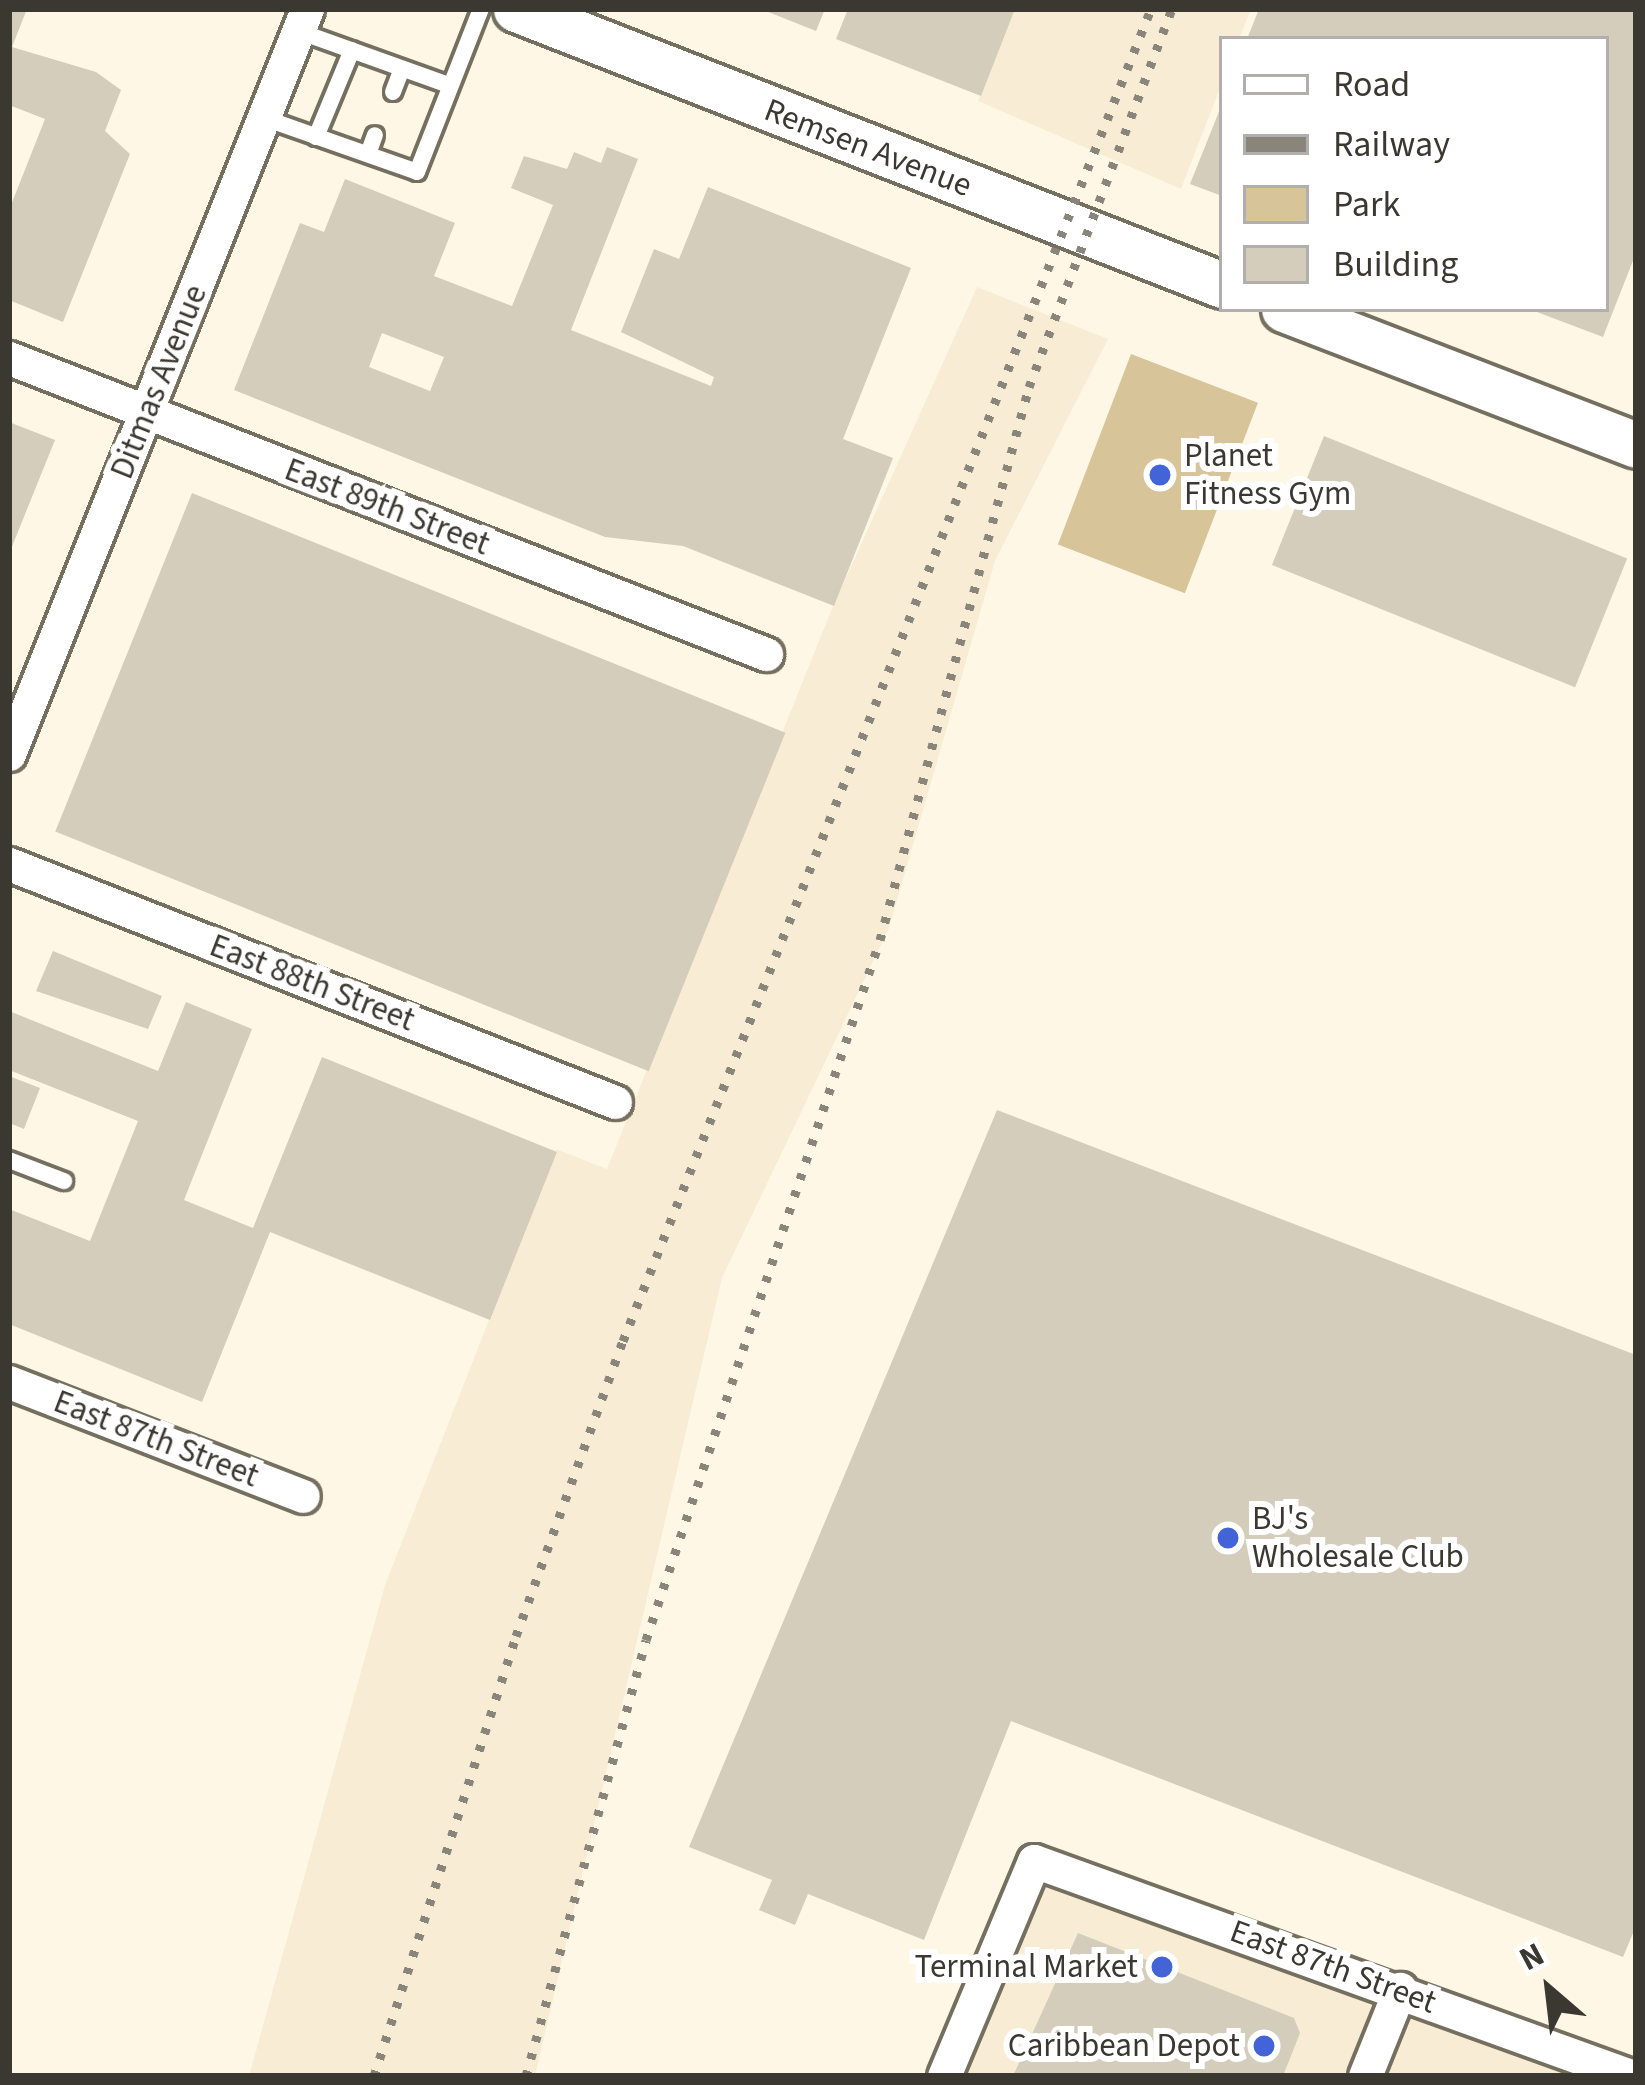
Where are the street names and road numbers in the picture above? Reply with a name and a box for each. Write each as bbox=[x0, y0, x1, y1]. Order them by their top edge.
street label: Remsen Avenue bbox=[759, 90, 977, 206]
street label: Ditmas Avenue bbox=[102, 279, 216, 485]
street label: East 89th Street bbox=[279, 450, 495, 564]
street label: East 88th Street bbox=[204, 926, 420, 1040]
street label: East 87th Street bbox=[48, 1382, 264, 1496]
street label: East 87th Street bbox=[1225, 1911, 1441, 2023]

